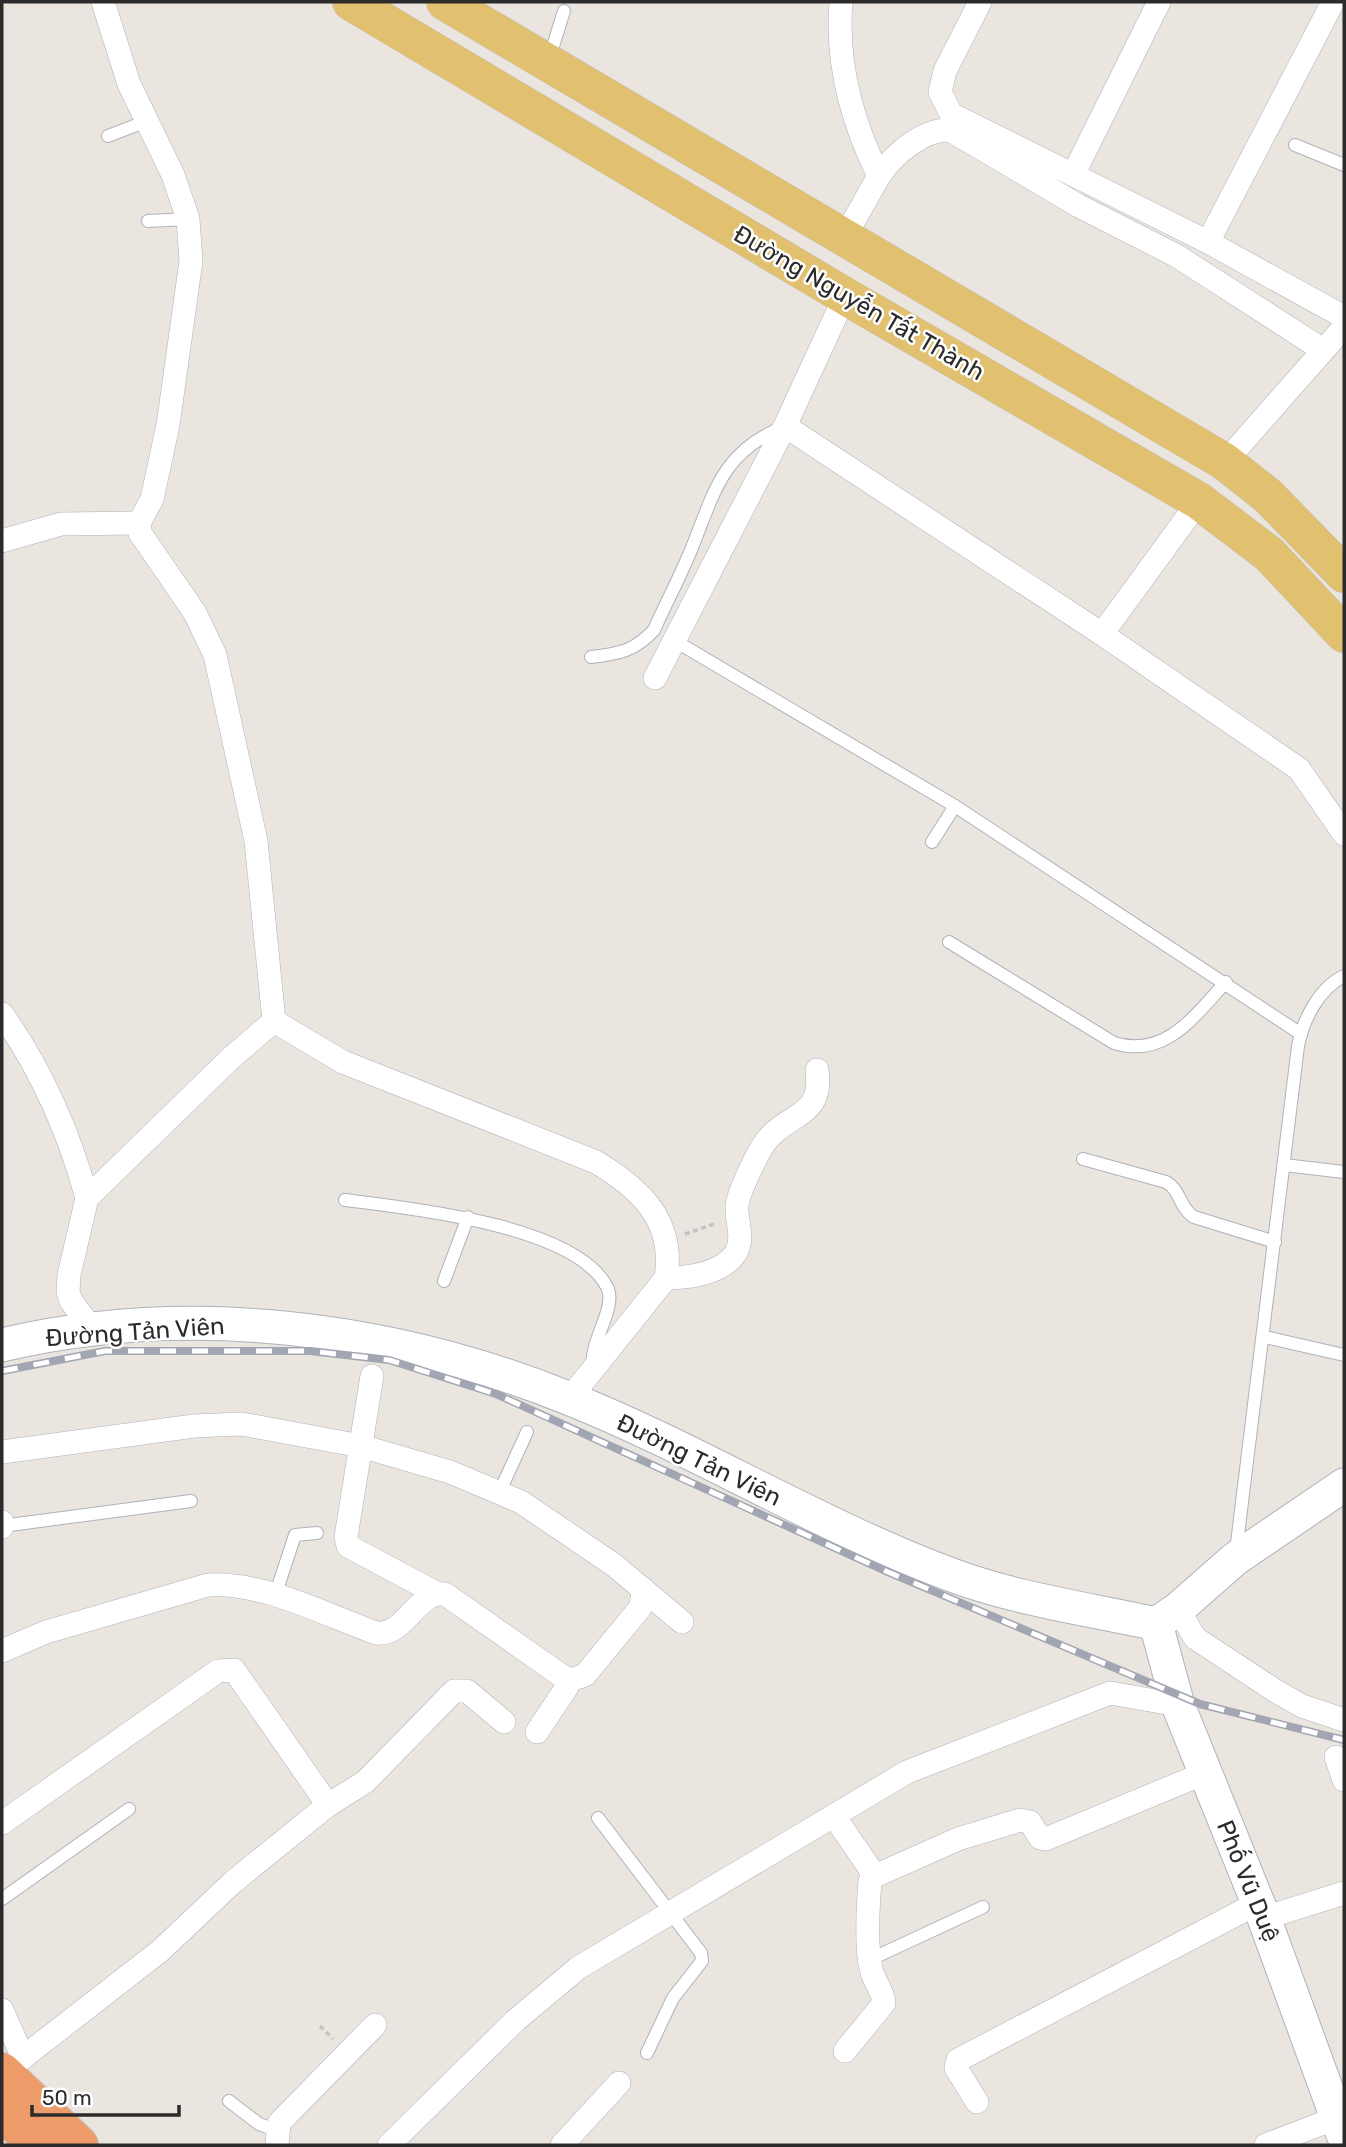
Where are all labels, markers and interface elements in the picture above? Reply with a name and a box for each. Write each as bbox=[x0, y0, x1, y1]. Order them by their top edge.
street label: Đường Nguyễn Tất Thành bbox=[729, 218, 990, 386]
street label: Đường Tản Viên bbox=[45, 1312, 225, 1352]
street label: Đường Tản Viên bbox=[612, 1408, 786, 1512]
street label: Phố Vũ Duệ bbox=[1211, 1815, 1287, 1946]
scale bar bbox=[32, 2074, 178, 2118]
text: 50 m bbox=[42, 2085, 92, 2110]

